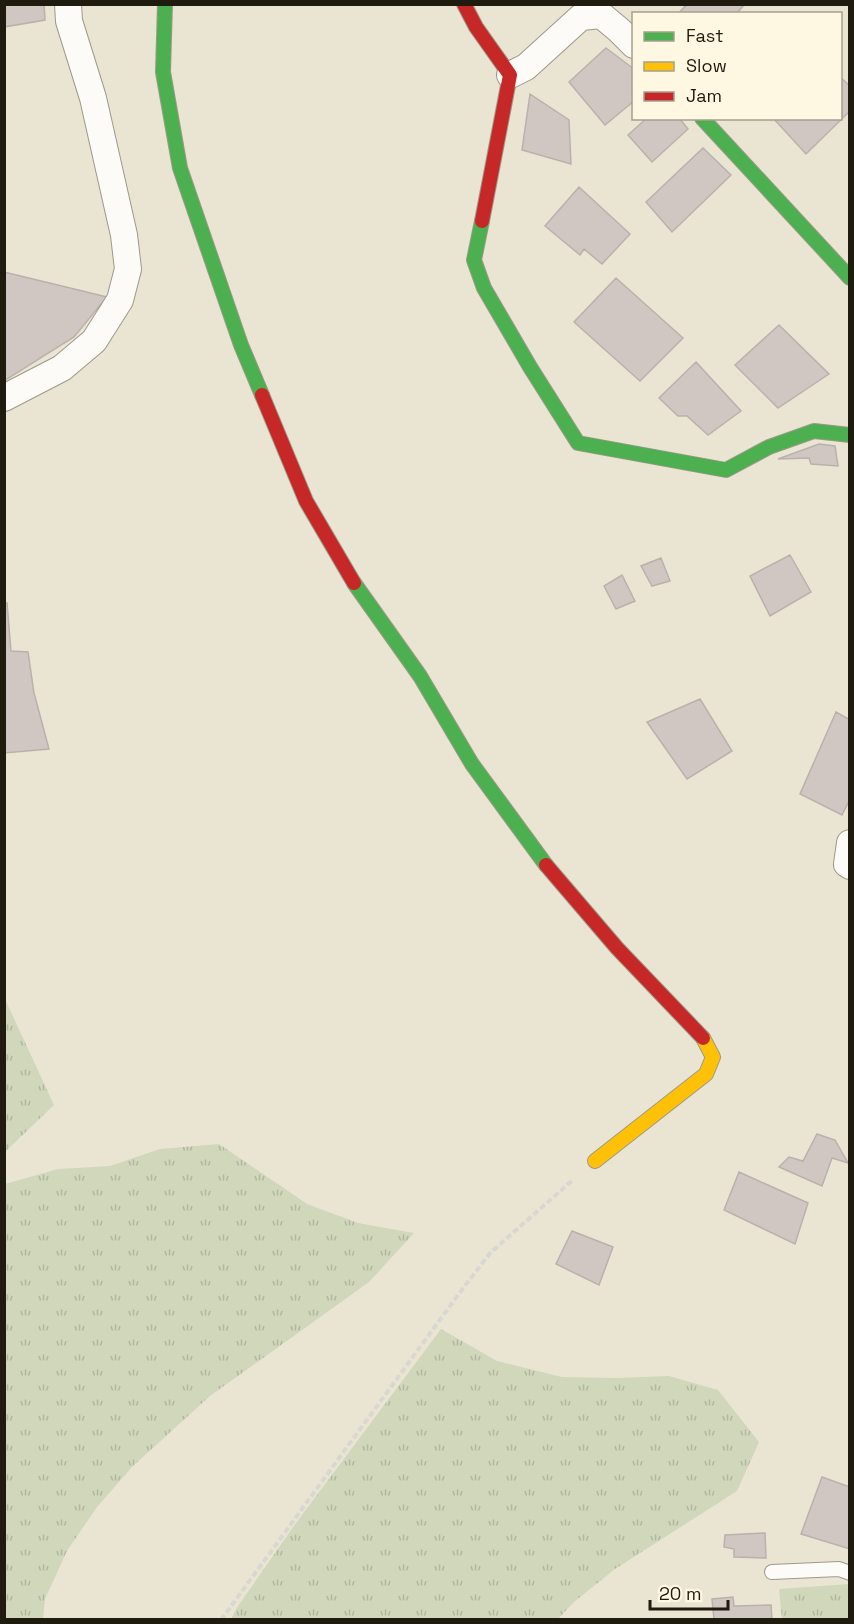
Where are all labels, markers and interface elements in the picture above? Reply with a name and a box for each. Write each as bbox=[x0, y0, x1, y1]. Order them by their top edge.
legend bbox=[632, 12, 842, 120]
text: Fast bbox=[686, 24, 723, 47]
text: Slow bbox=[686, 54, 727, 77]
text: Jam bbox=[686, 84, 722, 107]
scale bar bbox=[650, 1573, 728, 1611]
text: 20 m bbox=[659, 1582, 702, 1605]

